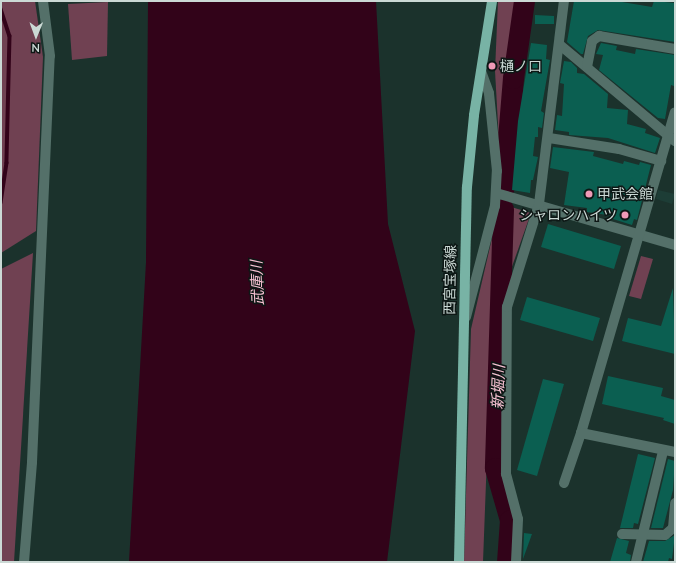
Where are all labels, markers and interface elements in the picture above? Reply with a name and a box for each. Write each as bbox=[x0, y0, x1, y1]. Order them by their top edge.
north arrow bbox=[16, 16, 56, 56]
text: N bbox=[31, 42, 40, 55]
place label: 樋ノ口 bbox=[500, 58, 542, 74]
marker: 樋ノ口 bbox=[487, 61, 497, 71]
place label: 甲武会館 bbox=[597, 186, 653, 202]
marker: 甲武会館 bbox=[584, 189, 594, 199]
place label: シャロンハイツ bbox=[519, 207, 617, 223]
marker: シャロンハイツ bbox=[620, 210, 630, 220]
street label: 西宮宝塚線 bbox=[441, 245, 459, 315]
water label: 武庫川 bbox=[247, 260, 267, 306]
water label: 新堀川 bbox=[488, 364, 508, 410]

